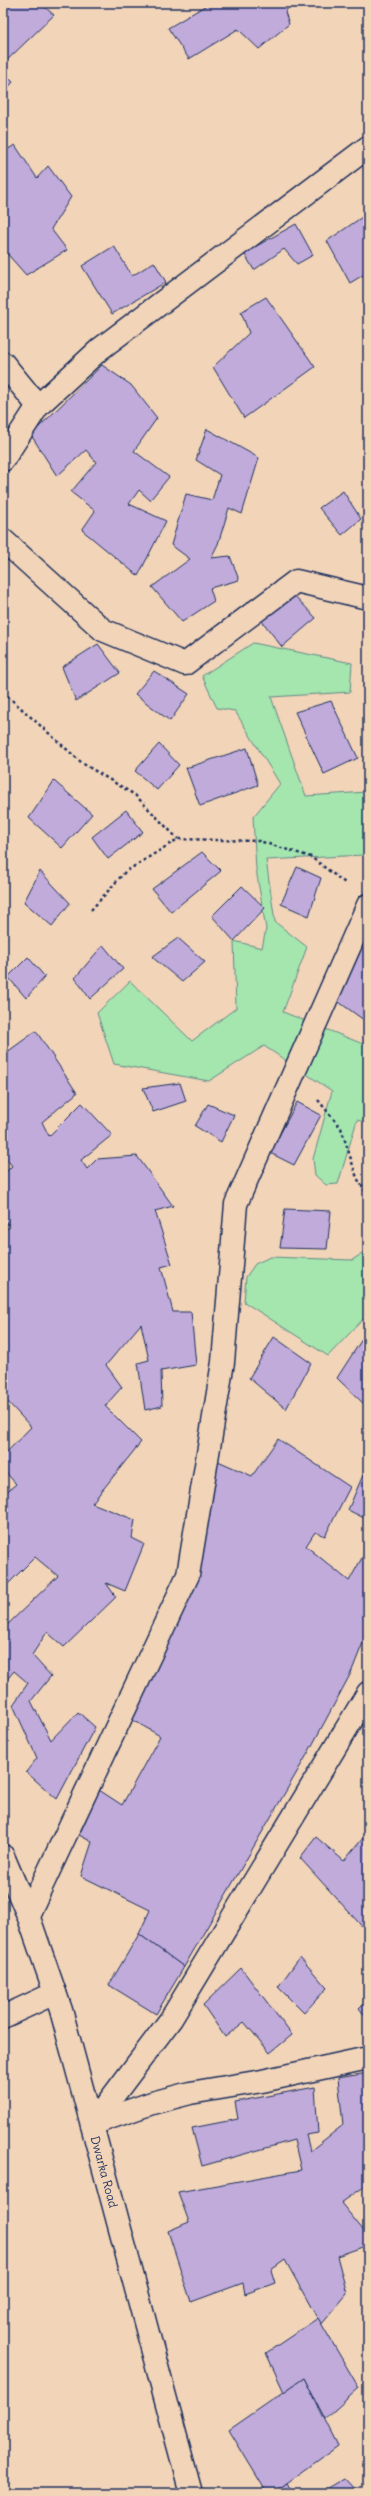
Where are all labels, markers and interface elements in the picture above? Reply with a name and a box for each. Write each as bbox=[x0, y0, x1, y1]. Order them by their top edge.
street label: Dwarka Road bbox=[88, 2134, 121, 2209]

